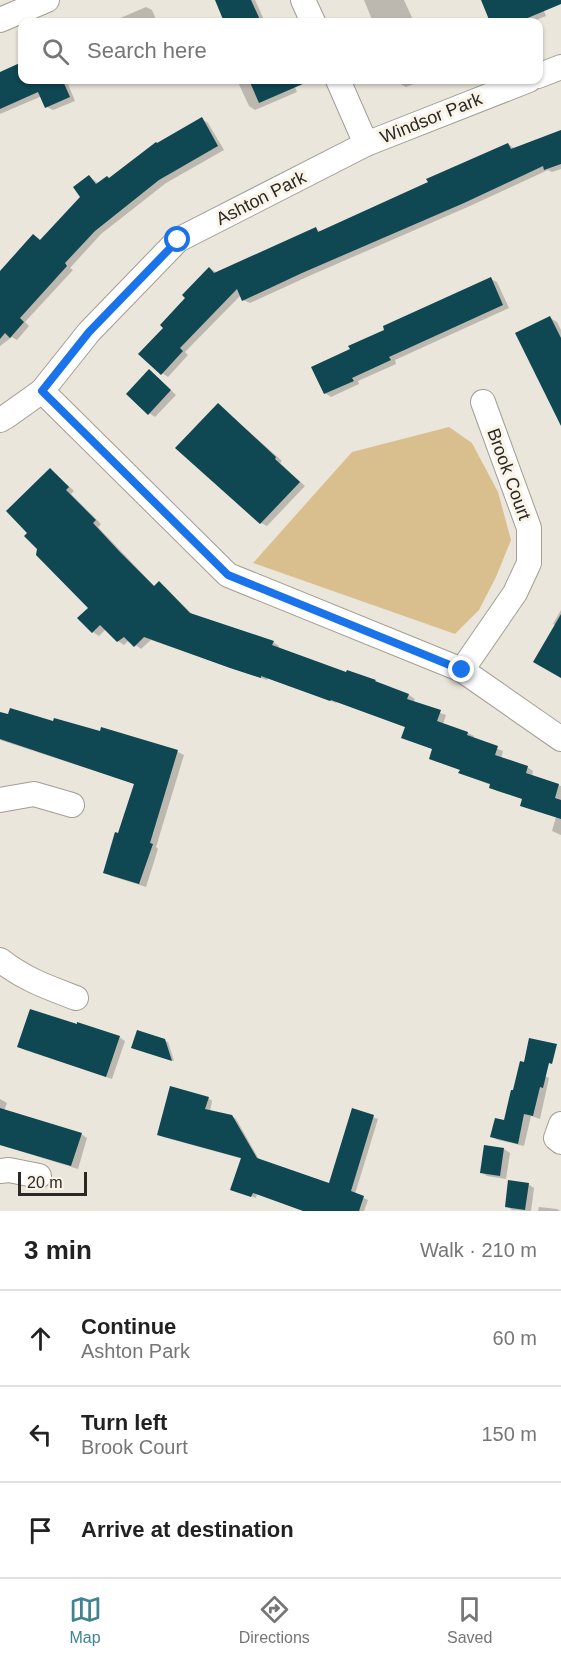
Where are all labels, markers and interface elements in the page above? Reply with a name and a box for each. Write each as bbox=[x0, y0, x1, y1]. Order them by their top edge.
search box bbox=[18, 18, 543, 84]
icon: search bbox=[39, 35, 72, 68]
text: Search here bbox=[87, 38, 207, 63]
street label: Windsor Park bbox=[377, 88, 486, 148]
street label: Ashton Park bbox=[213, 166, 310, 229]
route start bbox=[164, 226, 190, 252]
street label: Brook Court bbox=[483, 425, 535, 523]
route end bbox=[448, 656, 474, 682]
scale bar bbox=[18, 1169, 87, 1196]
text: 20 m bbox=[27, 1174, 63, 1191]
text: 3 min bbox=[24, 1235, 92, 1265]
text: Walk · 210 m bbox=[420, 1239, 537, 1261]
text: Continue bbox=[81, 1314, 176, 1339]
icon: ahead bbox=[24, 1322, 57, 1355]
text: 60 m bbox=[493, 1327, 537, 1349]
text: Ashton Park bbox=[81, 1340, 190, 1362]
text: Turn left bbox=[81, 1410, 167, 1435]
icon: left bbox=[24, 1418, 57, 1451]
text: 150 m bbox=[481, 1423, 537, 1445]
text: Brook Court bbox=[81, 1436, 188, 1458]
icon: arrive bbox=[24, 1514, 57, 1547]
text: Arrive at destination bbox=[81, 1517, 294, 1542]
tab: Map bbox=[69, 1593, 102, 1647]
tab: Directions bbox=[239, 1593, 310, 1647]
tab: Saved bbox=[447, 1593, 492, 1647]

